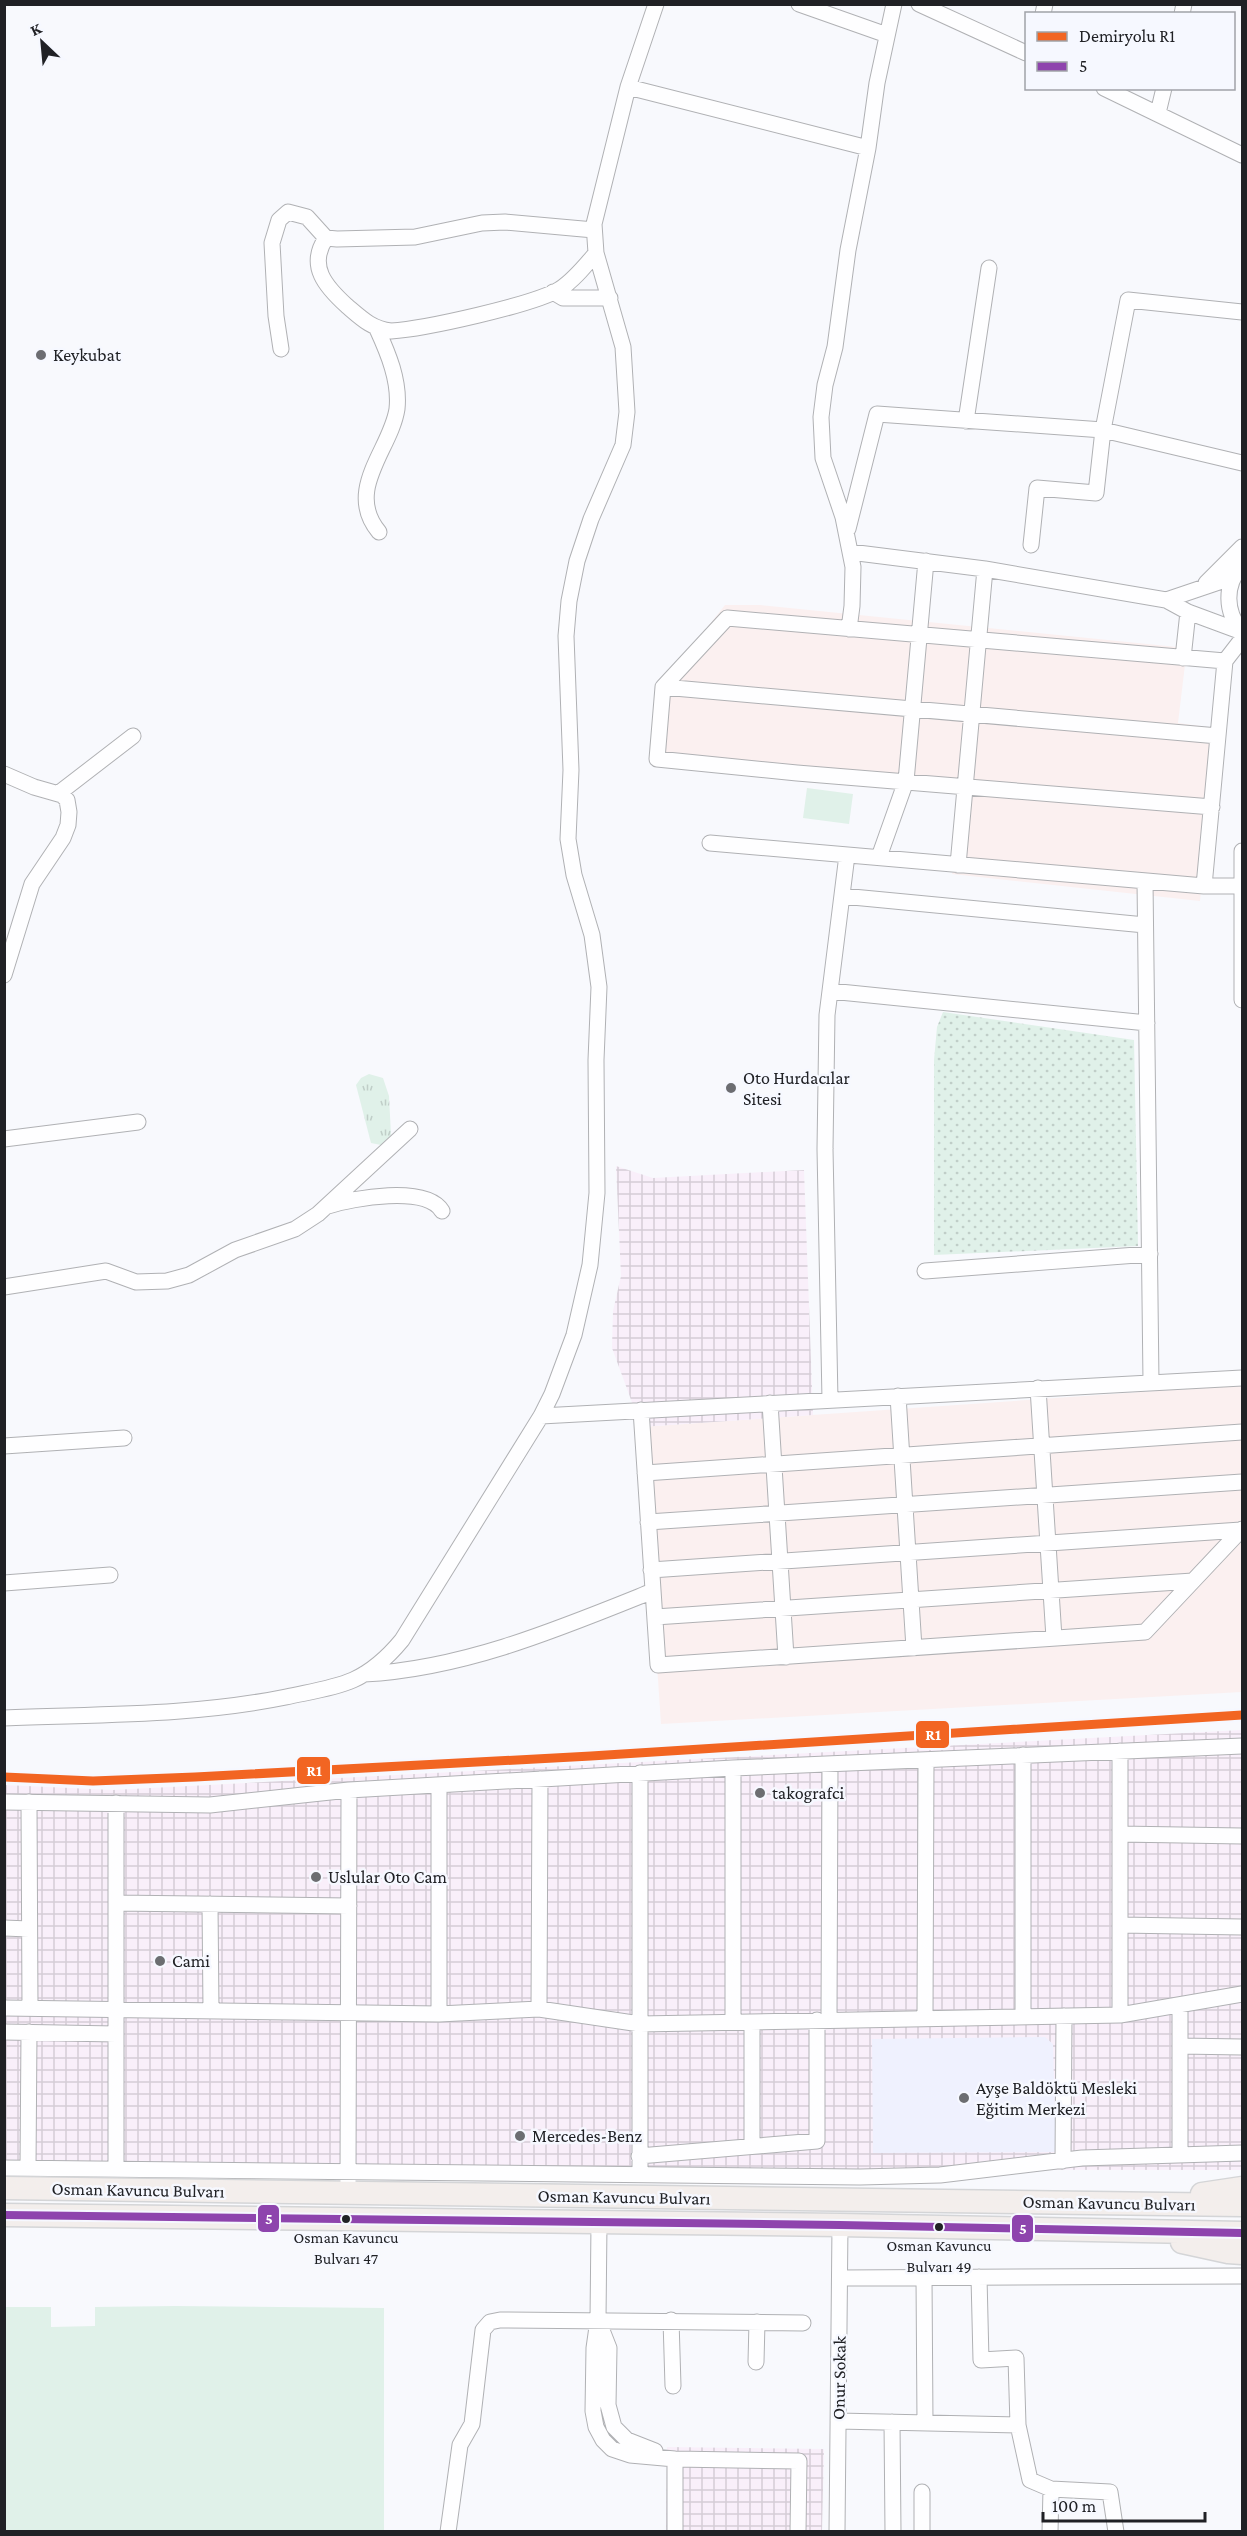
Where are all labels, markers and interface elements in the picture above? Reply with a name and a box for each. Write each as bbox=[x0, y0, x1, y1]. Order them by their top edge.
north arrow bbox=[12, 12, 72, 72]
legend bbox=[1025, 12, 1235, 90]
text: K bbox=[27, 19, 45, 39]
text: Demiryolu R1 bbox=[1079, 26, 1175, 46]
text: 5 bbox=[1079, 56, 1088, 76]
place label: Keykubat bbox=[53, 345, 122, 365]
marker: Keykubat bbox=[34, 348, 48, 362]
place label: Oto Hurdacılar Sitesi bbox=[743, 1068, 851, 1109]
marker: Oto Hurdacılar Sitesi bbox=[724, 1081, 738, 1095]
line badge: R1 bbox=[915, 1720, 950, 1749]
text: R1 bbox=[925, 1726, 941, 1743]
line badge: R1 bbox=[296, 1756, 331, 1785]
text: R1 bbox=[306, 1762, 322, 1779]
place label: takografci bbox=[772, 1783, 844, 1803]
marker: takografci bbox=[753, 1786, 767, 1800]
place label: Uslular Oto Cam bbox=[328, 1867, 448, 1887]
marker: Uslular Oto Cam bbox=[309, 1870, 323, 1884]
place label: Cami bbox=[172, 1951, 210, 1971]
marker: Cami bbox=[153, 1954, 167, 1968]
place label: Ayşe Baldöktü Mesleki Eğitim Merkezi bbox=[976, 2078, 1137, 2119]
marker: Ayşe Baldöktü Mesleki Eğitim Merkezi bbox=[957, 2091, 971, 2105]
place label: Mercedes-Benz bbox=[532, 2126, 643, 2146]
marker: Mercedes-Benz bbox=[513, 2129, 527, 2143]
street label: Osman Kavuncu Bulvarı bbox=[51, 2178, 225, 2202]
street label: Osman Kavuncu Bulvarı bbox=[537, 2185, 711, 2209]
street label: Osman Kavuncu Bulvarı bbox=[1022, 2191, 1196, 2215]
line badge: 5 bbox=[257, 2204, 280, 2233]
text: 5 bbox=[265, 2210, 273, 2227]
marker: Osman Kavuncu Bulvarı 47 bbox=[340, 2213, 352, 2225]
line badge: 5 bbox=[1011, 2214, 1034, 2243]
text: 5 bbox=[1019, 2220, 1027, 2237]
marker: Osman Kavuncu Bulvarı 49 bbox=[933, 2221, 945, 2233]
place label: Osman Kavuncu Bulvarı 47 bbox=[294, 2229, 399, 2267]
place label: Osman Kavuncu Bulvarı 49 bbox=[887, 2237, 992, 2275]
street label: Onur Sokak bbox=[828, 2336, 850, 2420]
scale bar bbox=[1043, 2485, 1205, 2523]
text: 100 m bbox=[1052, 2496, 1097, 2516]

